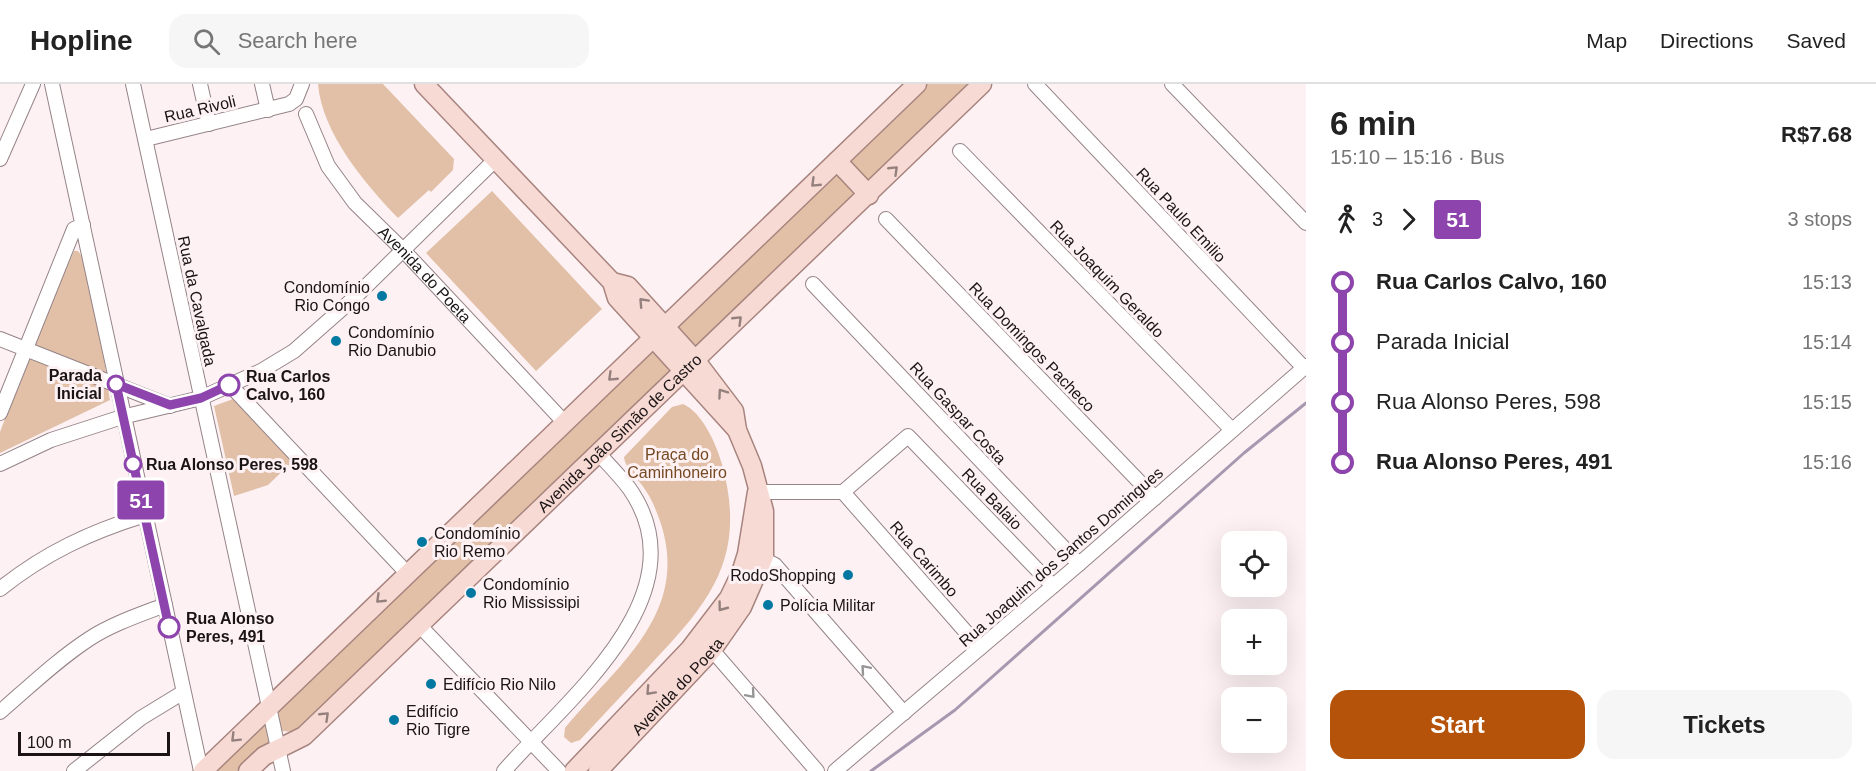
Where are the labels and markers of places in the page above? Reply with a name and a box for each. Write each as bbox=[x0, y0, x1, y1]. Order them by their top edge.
place label: Condomínio Rio Congo bbox=[284, 279, 370, 314]
marker: Condomínio Rio Congo bbox=[375, 289, 389, 303]
place label: Condomínio Rio Danubio bbox=[348, 324, 436, 359]
marker: Condomínio Rio Danubio bbox=[329, 334, 343, 348]
place label: Parada Inicial bbox=[49, 367, 102, 402]
place label: Rua Carlos Calvo, 160 bbox=[246, 368, 331, 403]
marker: Rua Carlos Calvo, 160 bbox=[218, 374, 240, 396]
marker: Parada Inicial bbox=[107, 375, 125, 393]
marker: Rua Alonso Peres, 598 bbox=[124, 455, 142, 473]
place label: Rua Alonso Peres, 598 bbox=[146, 456, 318, 473]
place label: Condomínio Rio Remo bbox=[434, 525, 520, 560]
marker: Condomínio Rio Remo bbox=[415, 535, 429, 549]
place label: RodoShopping bbox=[730, 567, 836, 584]
marker: RodoShopping bbox=[841, 568, 855, 582]
place label: Condomínio Rio Mississipi bbox=[483, 576, 580, 611]
marker: Condomínio Rio Mississipi bbox=[464, 586, 478, 600]
place label: Polícia Militar bbox=[780, 597, 876, 614]
marker: Polícia Militar bbox=[761, 598, 775, 612]
place label: Rua Alonso Peres, 491 bbox=[186, 610, 275, 645]
marker: Rua Alonso Peres, 491 bbox=[158, 616, 180, 638]
place label: Edifício Rio Nilo bbox=[443, 676, 556, 693]
marker: Edifício Rio Nilo bbox=[424, 677, 438, 691]
place label: Edifício Rio Tigre bbox=[406, 703, 470, 738]
marker: Edifício Rio Tigre bbox=[387, 713, 401, 727]

